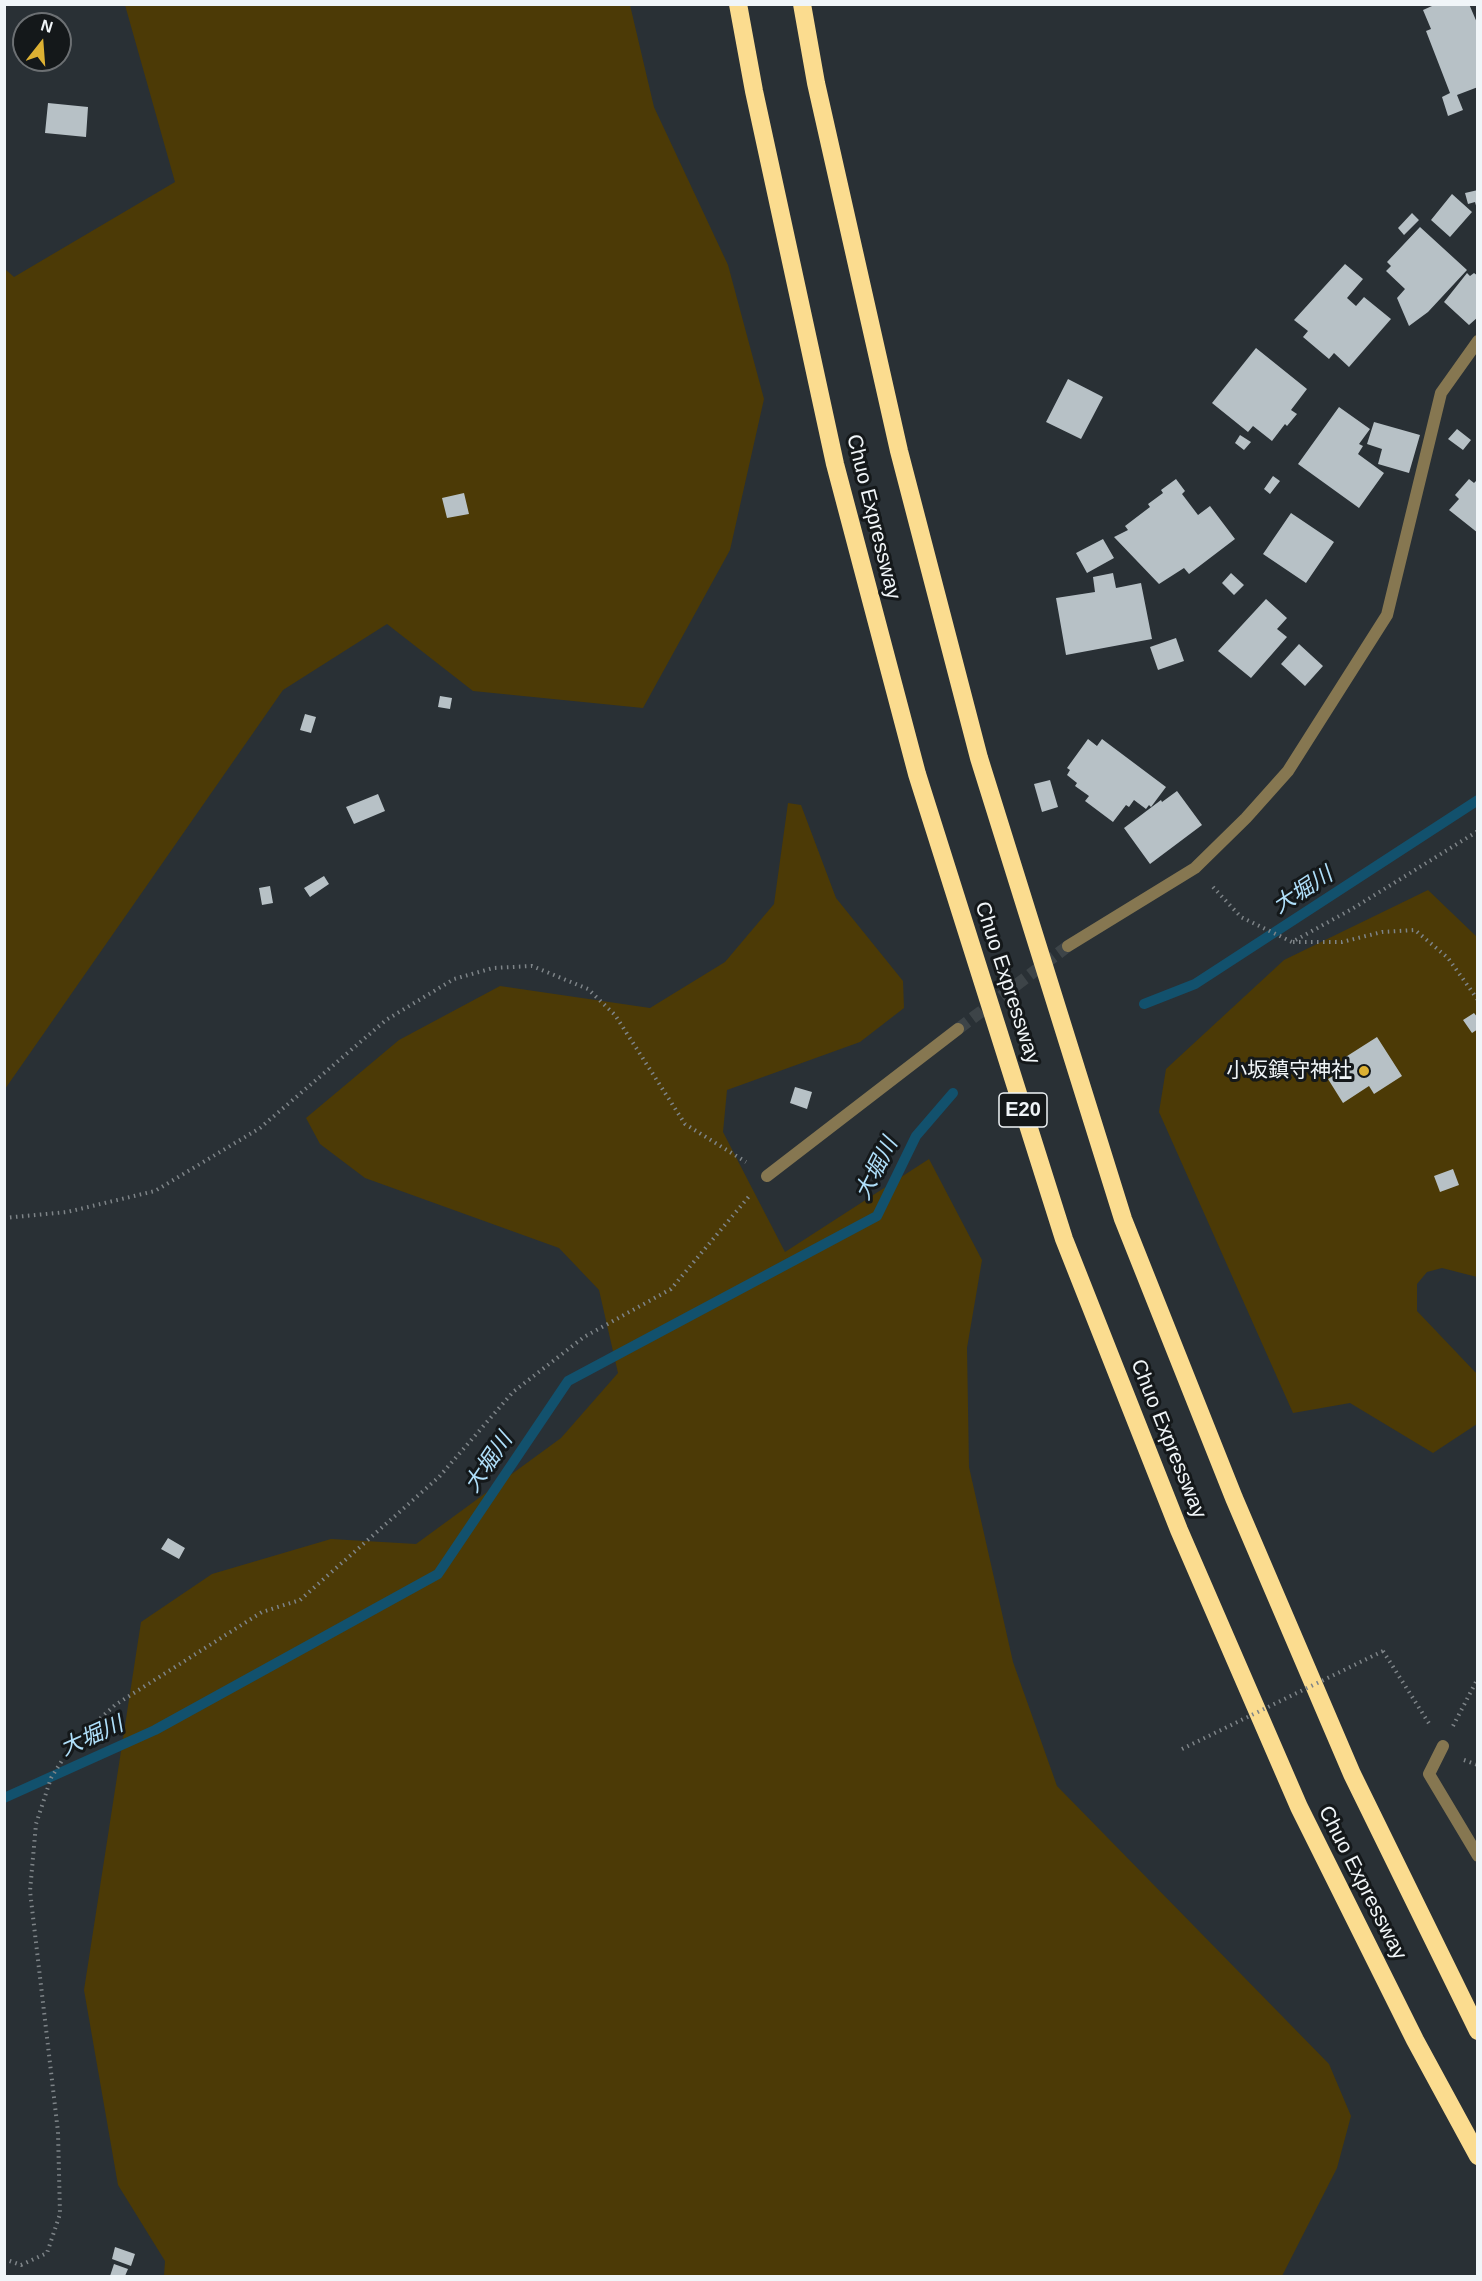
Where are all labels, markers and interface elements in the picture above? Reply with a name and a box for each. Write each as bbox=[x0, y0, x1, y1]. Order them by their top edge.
north arrow bbox=[12, 12, 72, 72]
text: N bbox=[39, 16, 55, 36]
street label: Chuo Expressway bbox=[840, 432, 906, 602]
water label: 大堀川 bbox=[1268, 862, 1338, 920]
street label: Chuo Expressway bbox=[969, 899, 1045, 1067]
place label: 小坂鎮守神社 bbox=[1226, 1058, 1352, 1084]
marker: 小坂鎮守神社 bbox=[1357, 1064, 1371, 1078]
road number: E20 bbox=[999, 1093, 1047, 1127]
water label: 大堀川 bbox=[850, 1134, 904, 1204]
street label: Chuo Expressway bbox=[1125, 1356, 1211, 1522]
water label: 大堀川 bbox=[460, 1428, 518, 1498]
water label: 大堀川 bbox=[56, 1712, 128, 1762]
street label: Chuo Expressway bbox=[1312, 1802, 1412, 1964]

